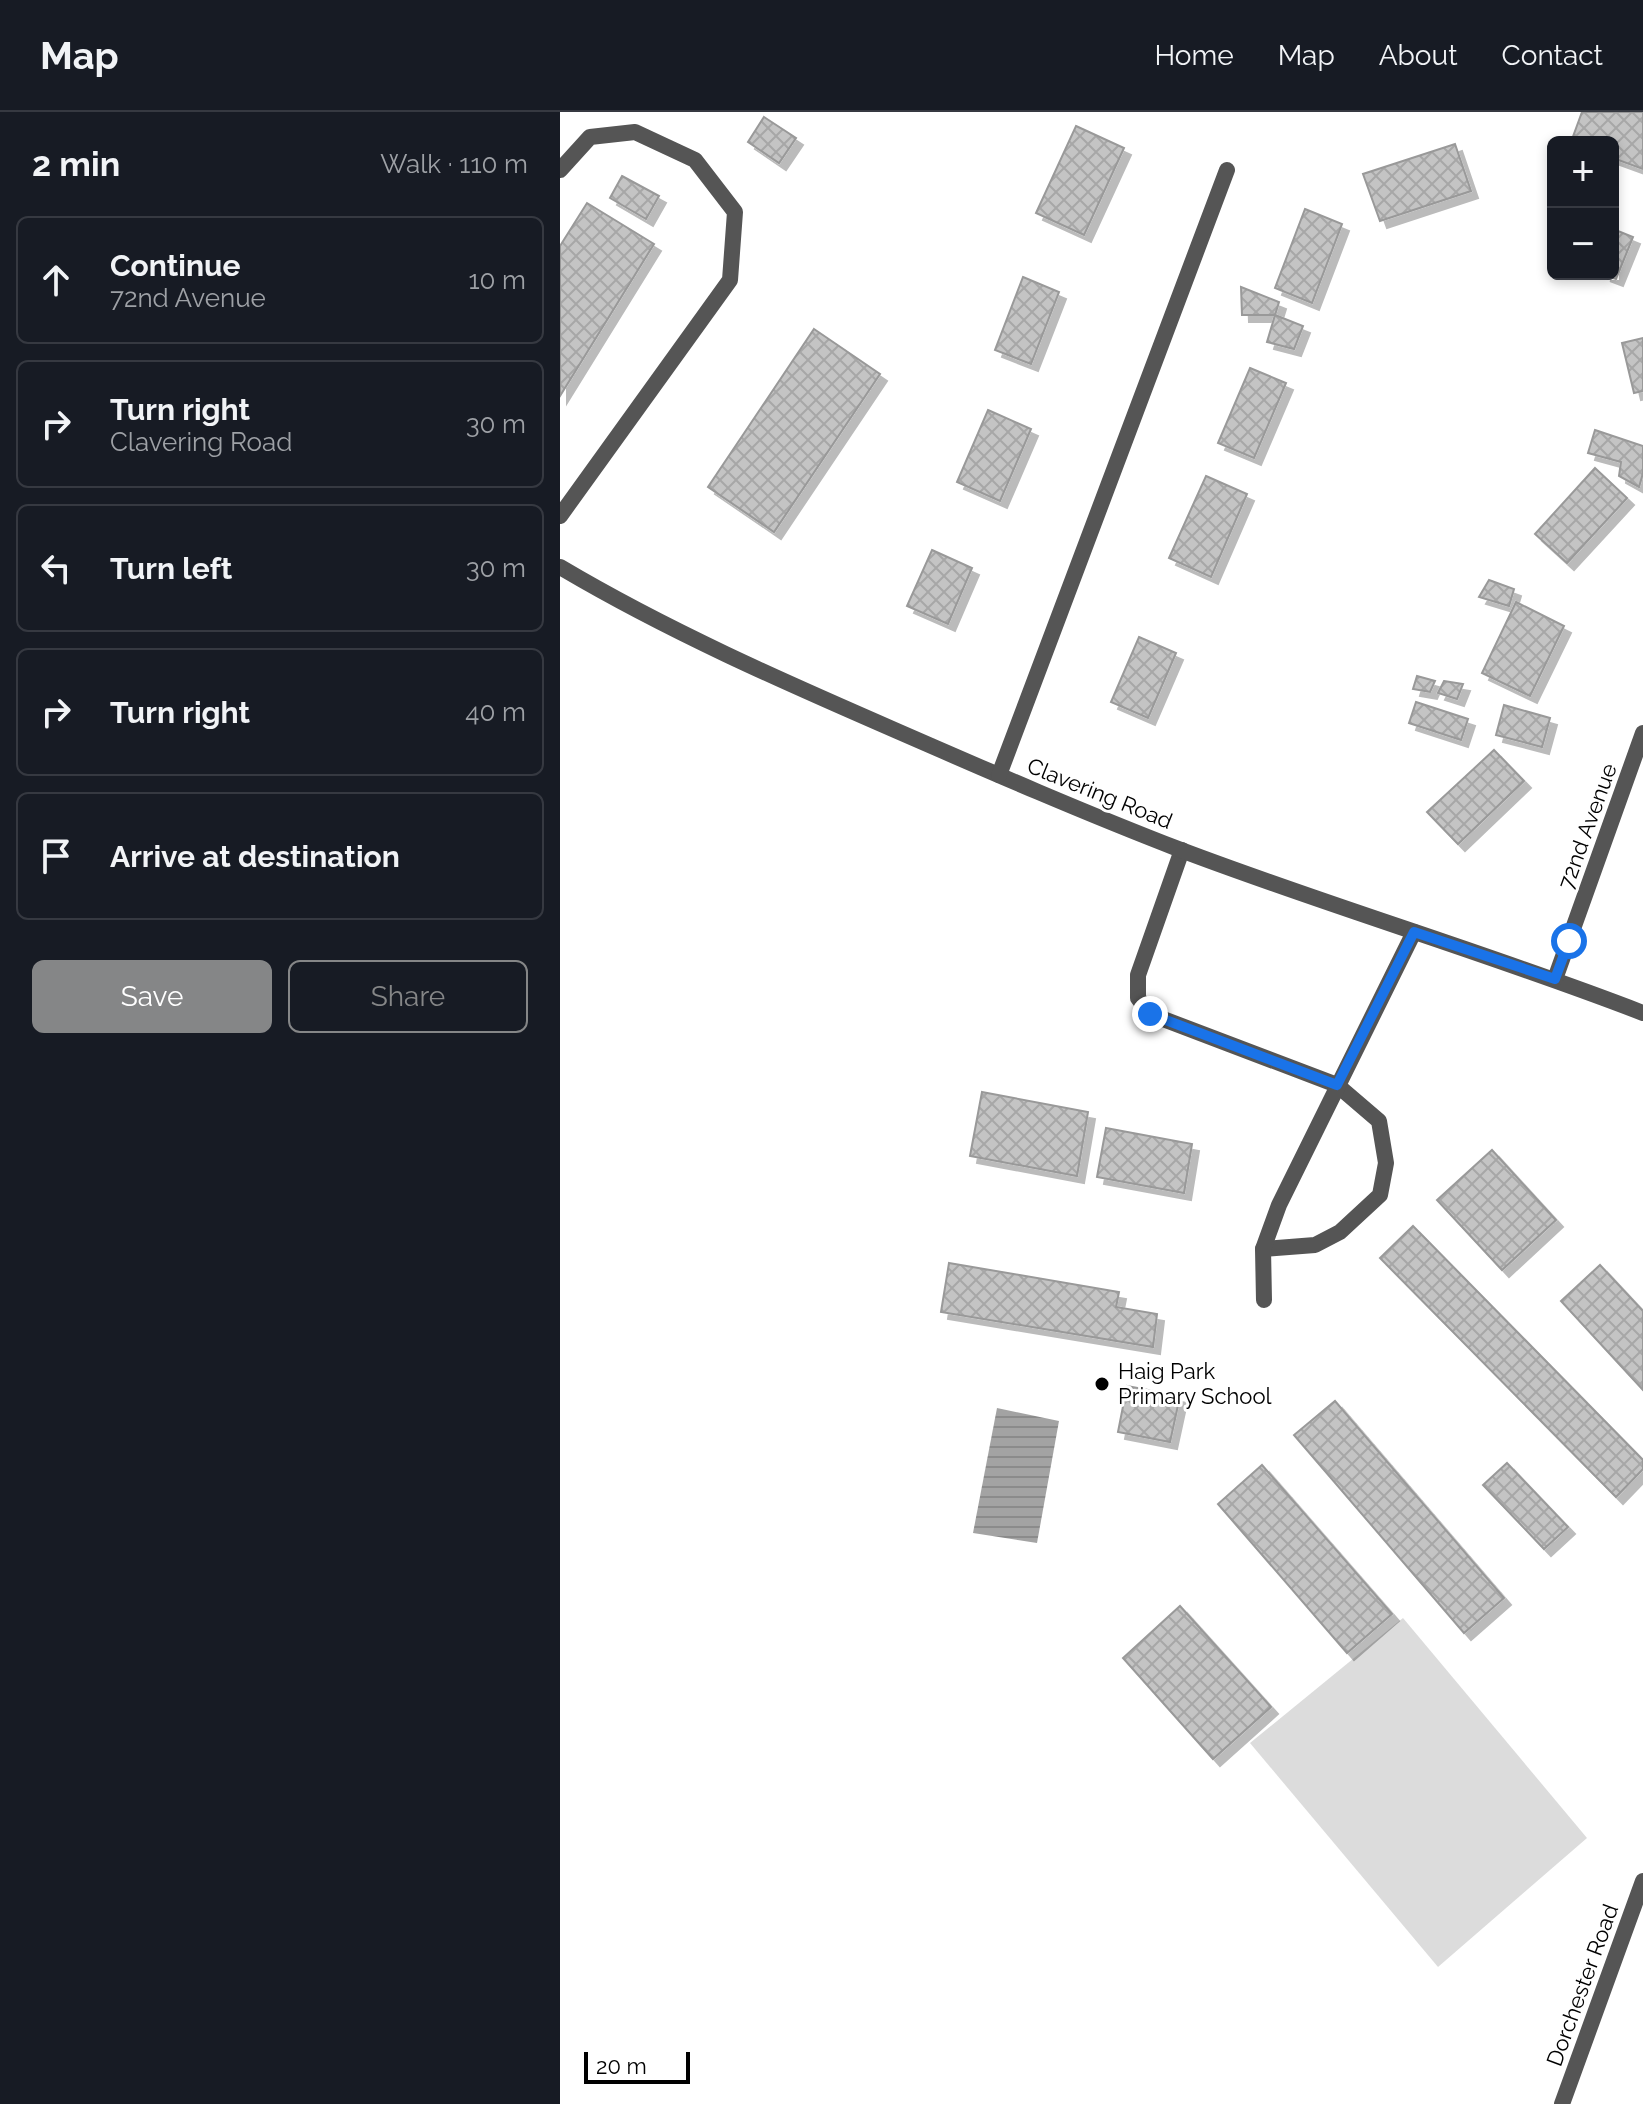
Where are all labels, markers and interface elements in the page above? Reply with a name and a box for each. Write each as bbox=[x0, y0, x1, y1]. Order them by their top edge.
text: Map bbox=[40, 33, 119, 78]
text: Home bbox=[1154, 39, 1234, 72]
text: Map bbox=[1278, 39, 1335, 72]
text: About bbox=[1379, 39, 1458, 72]
text: Contact bbox=[1502, 39, 1603, 72]
map controls bbox=[1547, 136, 1619, 280]
button: + bbox=[1547, 136, 1619, 208]
text: 2 min bbox=[32, 144, 120, 184]
text: Walk · 110 m bbox=[380, 149, 528, 179]
button: − bbox=[1547, 208, 1619, 280]
text: Continue bbox=[110, 248, 241, 283]
icon: ahead bbox=[34, 258, 78, 302]
text: 10 m bbox=[468, 265, 526, 295]
text: 72nd Avenue bbox=[110, 283, 266, 313]
text: Turn right bbox=[110, 392, 250, 427]
icon: right bbox=[34, 402, 78, 446]
text: 30 m bbox=[466, 409, 526, 439]
text: Clavering Road bbox=[110, 427, 292, 457]
icon: left bbox=[34, 546, 78, 590]
text: Turn left bbox=[110, 551, 232, 586]
text: 30 m bbox=[466, 553, 526, 583]
icon: right bbox=[34, 690, 78, 734]
text: Turn right bbox=[110, 695, 250, 730]
text: 40 m bbox=[465, 697, 526, 727]
street label: Clavering Road bbox=[1024, 752, 1176, 834]
street label: 72nd Avenue bbox=[1552, 760, 1622, 892]
icon: arrive bbox=[34, 834, 78, 878]
text: Arrive at destination bbox=[110, 839, 400, 874]
route start bbox=[1551, 923, 1587, 959]
button: Save bbox=[32, 960, 272, 1033]
button: Share bbox=[288, 960, 528, 1033]
route end bbox=[1132, 996, 1168, 1032]
place label: Haig Park Primary School bbox=[1118, 1358, 1272, 1409]
marker: Haig Park Primary School bbox=[1093, 1375, 1111, 1393]
street label: Dorchester Road bbox=[1541, 1901, 1623, 2069]
scale bar bbox=[584, 2048, 690, 2084]
text: 20 m bbox=[596, 2053, 647, 2079]

